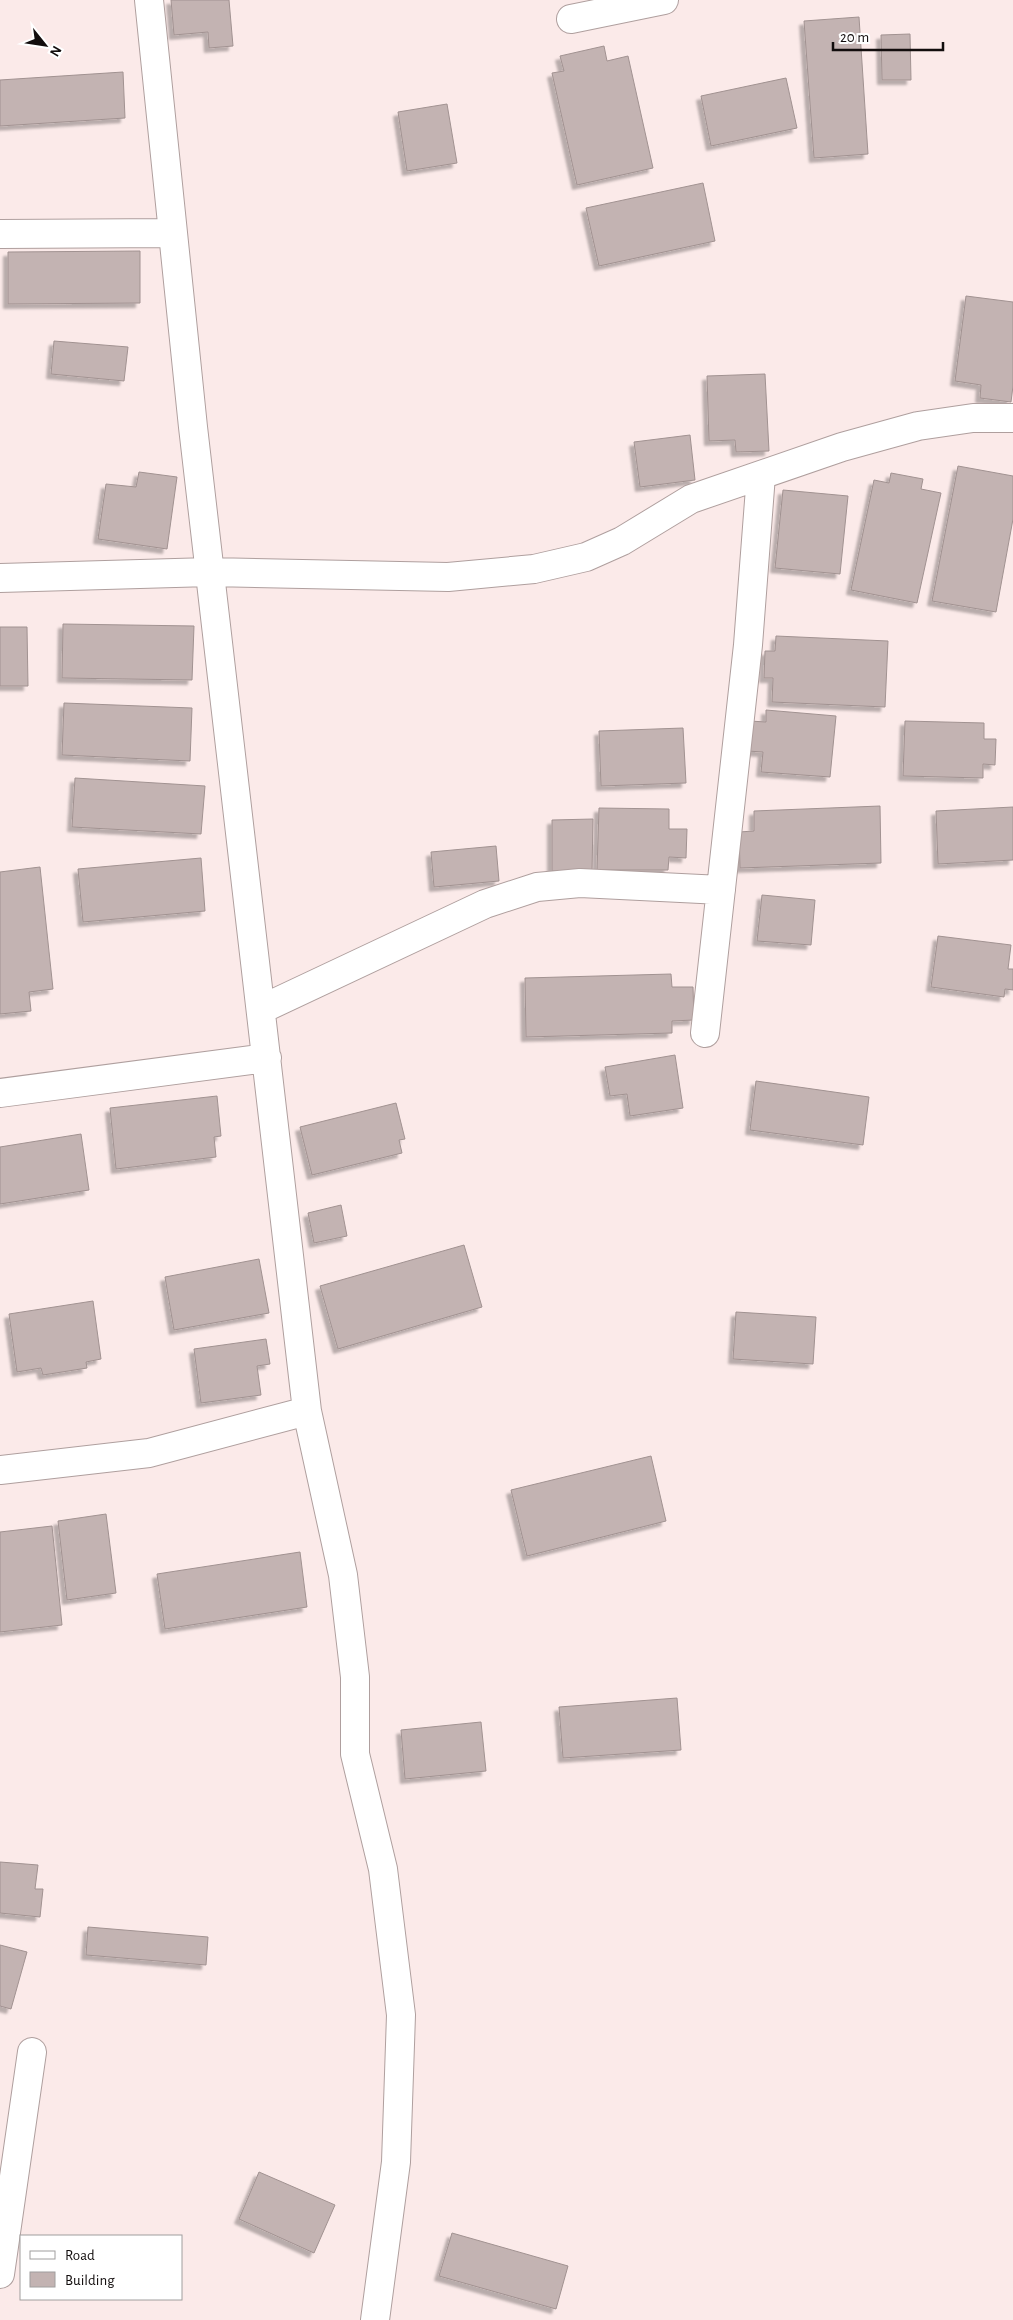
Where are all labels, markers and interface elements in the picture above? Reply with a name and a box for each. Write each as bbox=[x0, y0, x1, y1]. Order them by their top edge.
north arrow bbox=[20, 20, 70, 70]
scale bar bbox=[833, 20, 943, 52]
text: 20 m bbox=[840, 30, 869, 45]
text: N bbox=[47, 43, 64, 59]
legend bbox=[20, 2235, 182, 2300]
text: Road bbox=[65, 2248, 95, 2263]
text: Building bbox=[65, 2273, 115, 2288]

